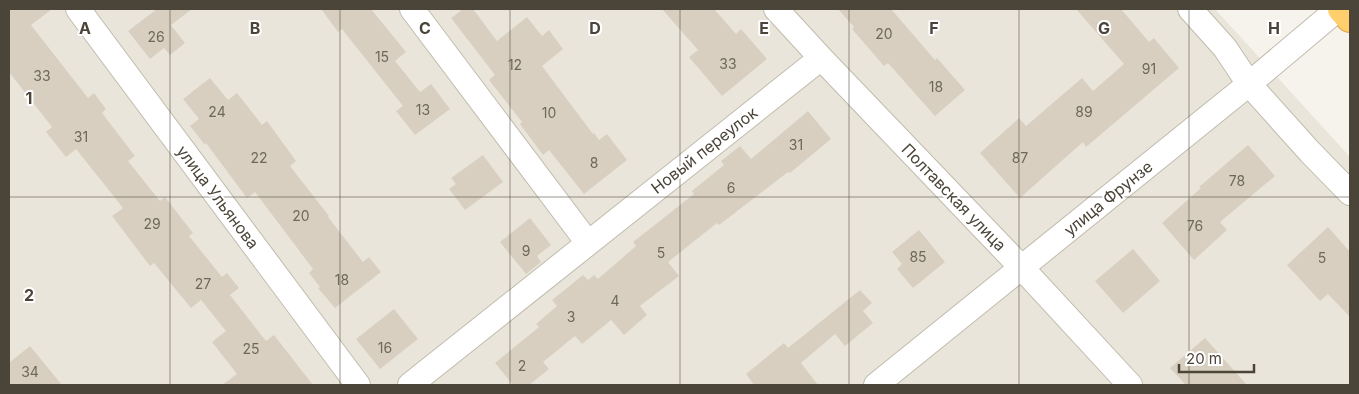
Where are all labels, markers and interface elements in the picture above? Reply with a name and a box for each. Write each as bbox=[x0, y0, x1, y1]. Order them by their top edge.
text: A bbox=[79, 18, 91, 38]
text: B bbox=[250, 18, 260, 38]
text: C bbox=[419, 18, 431, 38]
text: D bbox=[589, 18, 601, 38]
text: E bbox=[759, 18, 769, 38]
text: F bbox=[929, 18, 939, 38]
text: G bbox=[1098, 18, 1110, 38]
text: H bbox=[1268, 18, 1280, 38]
house number: 20 bbox=[875, 25, 893, 42]
house number: 26 bbox=[147, 28, 165, 45]
house number: 15 bbox=[375, 48, 389, 65]
house number: 33 bbox=[719, 55, 737, 72]
house number: 12 bbox=[508, 56, 522, 73]
house number: 91 bbox=[1142, 60, 1156, 77]
house number: 33 bbox=[33, 67, 51, 84]
house number: 18 bbox=[929, 78, 943, 95]
text: 1 bbox=[26, 88, 32, 108]
house number: 13 bbox=[416, 101, 430, 118]
street label: Новый переулок bbox=[647, 102, 761, 198]
house number: 24 bbox=[208, 103, 226, 120]
house number: 89 bbox=[1075, 103, 1093, 120]
house number: 10 bbox=[542, 104, 556, 121]
house number: 31 bbox=[74, 128, 88, 145]
house number: 31 bbox=[789, 136, 803, 153]
street label: Полтавская улица bbox=[898, 139, 1010, 255]
street label: улица Ульянова bbox=[173, 141, 263, 253]
house number: 22 bbox=[250, 149, 268, 166]
house number: 87 bbox=[1012, 149, 1028, 166]
house number: 8 bbox=[590, 154, 598, 171]
street label: улица Фрунзе bbox=[1060, 156, 1156, 240]
house number: 78 bbox=[1229, 172, 1245, 189]
house number: 6 bbox=[727, 179, 735, 196]
house number: 20 bbox=[292, 207, 310, 224]
house number: 29 bbox=[143, 215, 161, 232]
house number: 76 bbox=[1187, 217, 1203, 234]
house number: 9 bbox=[522, 242, 530, 259]
house number: 5 bbox=[657, 244, 665, 261]
house number: 85 bbox=[909, 248, 927, 265]
house number: 5 bbox=[1318, 249, 1326, 266]
house number: 18 bbox=[335, 271, 349, 288]
house number: 27 bbox=[195, 275, 211, 292]
text: 2 bbox=[24, 285, 34, 305]
house number: 4 bbox=[610, 292, 620, 309]
house number: 3 bbox=[567, 308, 575, 325]
house number: 16 bbox=[378, 339, 392, 356]
house number: 25 bbox=[242, 340, 260, 357]
scale bar bbox=[1179, 342, 1254, 374]
text: 20 m bbox=[1186, 349, 1222, 368]
house number: 2 bbox=[518, 357, 526, 374]
house number: 34 bbox=[21, 363, 39, 380]

